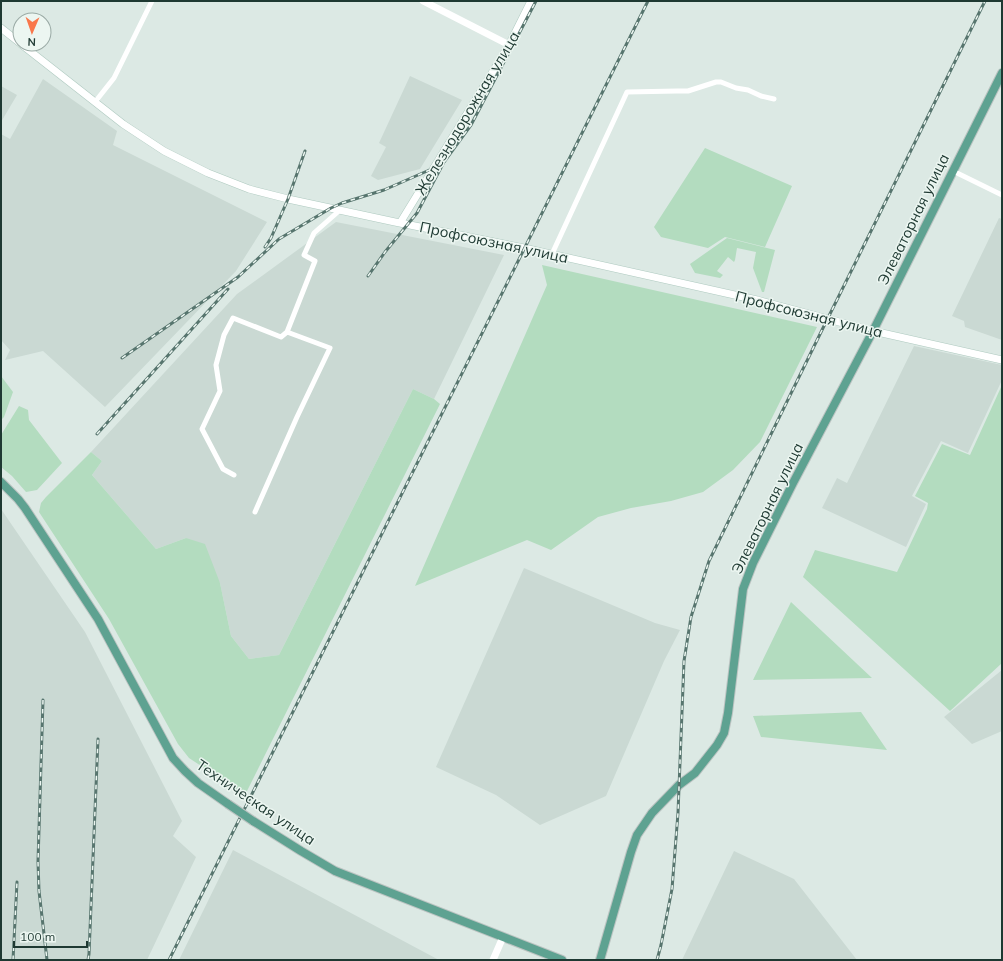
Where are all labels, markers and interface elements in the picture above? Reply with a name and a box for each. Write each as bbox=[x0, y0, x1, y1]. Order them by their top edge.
north arrow bbox=[12, 12, 52, 52]
street label: Железнодорожная улица bbox=[411, 28, 523, 198]
text: N bbox=[27, 35, 36, 49]
street label: Элеваторная улица bbox=[873, 150, 953, 288]
street label: Профсоюзная улица bbox=[418, 217, 570, 267]
street label: Профсоюзная улица bbox=[733, 286, 885, 342]
street label: Элеваторная улица bbox=[727, 439, 807, 577]
street label: Техническая улица bbox=[193, 755, 319, 849]
scale bar bbox=[14, 923, 87, 949]
text: 100 m bbox=[20, 929, 55, 944]

